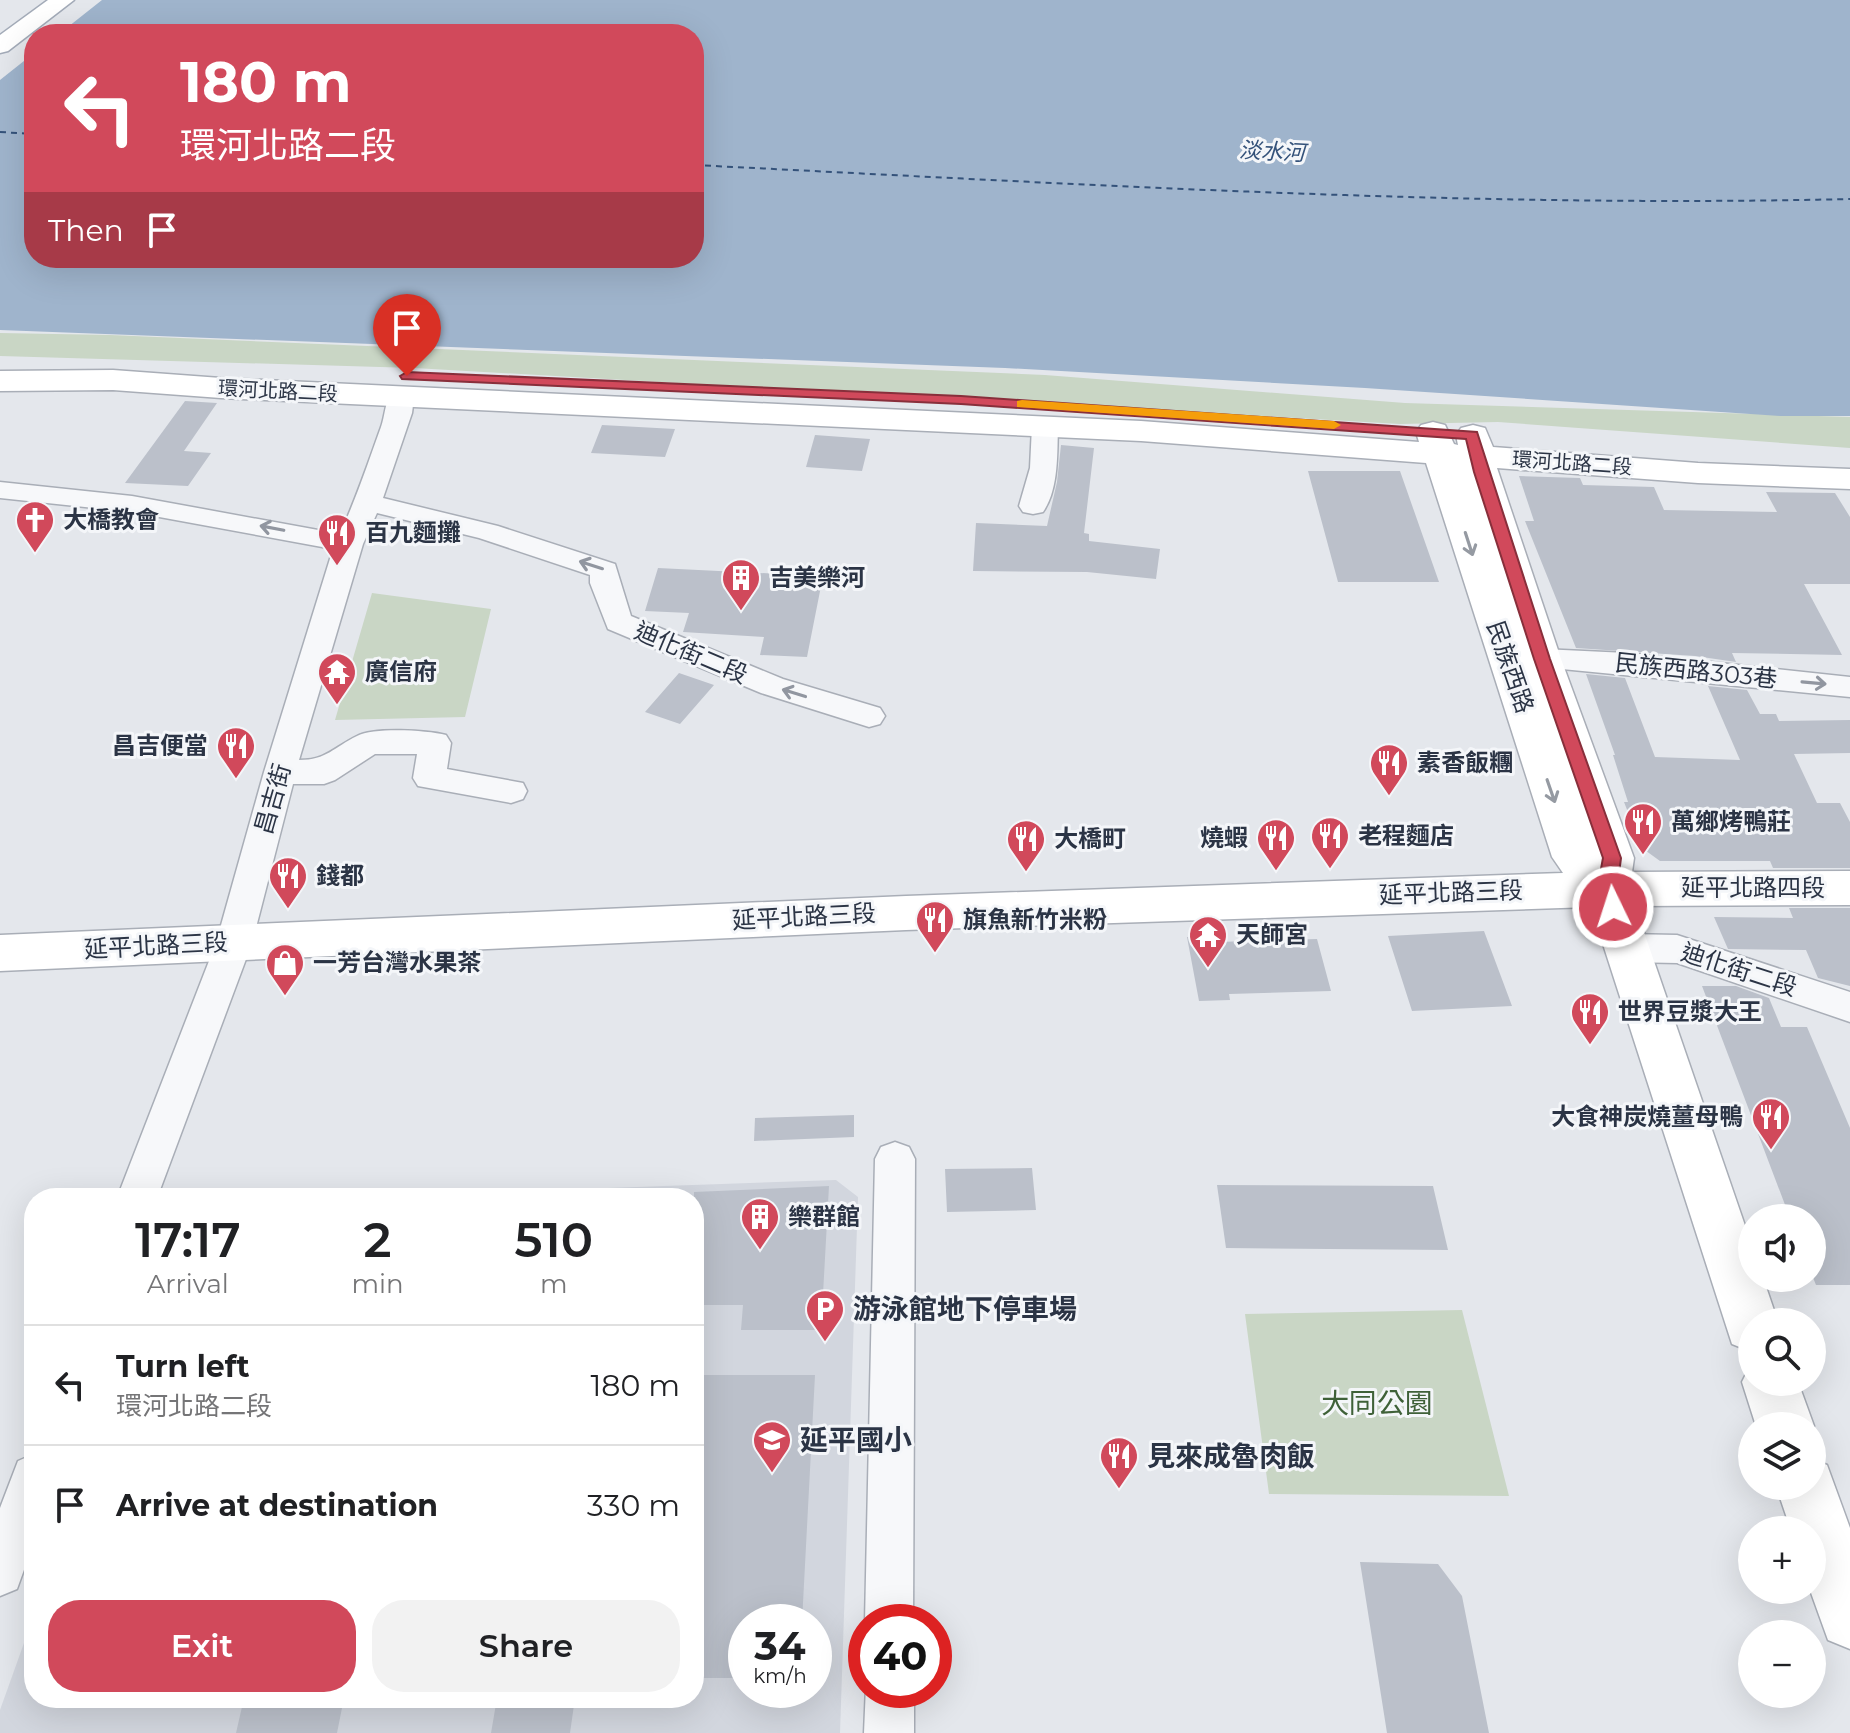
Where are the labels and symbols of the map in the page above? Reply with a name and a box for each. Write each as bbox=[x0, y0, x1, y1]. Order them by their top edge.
water label: 淡水河 bbox=[1238, 136, 1310, 167]
pin bbox=[373, 294, 441, 376]
street label: 環河北路二段 bbox=[217, 376, 339, 406]
street label: 環河北路二段 bbox=[1511, 447, 1633, 479]
church icon: 大橋教會 bbox=[14, 499, 56, 554]
place label: 大橋教會 bbox=[63, 505, 159, 534]
restaurant icon: 百九麵攤 bbox=[316, 512, 358, 567]
place label: 百九麵攤 bbox=[365, 518, 461, 547]
one-way arrow bbox=[260, 520, 286, 535]
one-way arrow bbox=[1462, 532, 1477, 557]
one-way arrow bbox=[579, 557, 604, 572]
building icon: 吉美樂河 bbox=[720, 557, 762, 612]
place label: 吉美樂河 bbox=[769, 563, 865, 592]
street label: 迪化街二段 bbox=[630, 616, 752, 689]
street label: 民族西路 bbox=[1481, 617, 1540, 717]
street label: 民族西路303巷 bbox=[1614, 648, 1778, 693]
temple icon: 廣信府 bbox=[316, 651, 358, 706]
place label: 廣信府 bbox=[365, 657, 437, 686]
one-way arrow bbox=[1800, 676, 1827, 691]
one-way arrow bbox=[782, 685, 808, 700]
restaurant icon: 昌吉便當 bbox=[215, 725, 257, 780]
place label: 昌吉便當 bbox=[112, 731, 208, 760]
restaurant icon: 素香飯糰 bbox=[1368, 742, 1410, 797]
place label: 素香飯糰 bbox=[1417, 748, 1513, 777]
street label: 昌吉街 bbox=[249, 760, 296, 837]
one-way arrow bbox=[1545, 778, 1560, 803]
restaurant icon: 萬鄉烤鴨莊 bbox=[1622, 801, 1664, 856]
place label: 萬鄉烤鴨莊 bbox=[1671, 807, 1791, 836]
restaurant icon: 老程麵店 bbox=[1309, 815, 1351, 870]
restaurant icon: 燒蝦 bbox=[1255, 817, 1297, 872]
restaurant icon: 大橋町 bbox=[1005, 818, 1047, 873]
place label: 老程麵店 bbox=[1358, 821, 1454, 850]
place label: 燒蝦 bbox=[1200, 823, 1248, 852]
place label: 大橋町 bbox=[1054, 824, 1126, 853]
restaurant icon: 錢都 bbox=[267, 855, 309, 910]
place label: 錢都 bbox=[316, 861, 364, 890]
position arrow bbox=[1571, 865, 1655, 949]
street label: 延平北路四段 bbox=[1681, 873, 1825, 902]
street label: 延平北路三段 bbox=[1379, 875, 1523, 910]
street label: 延平北路三段 bbox=[731, 898, 877, 935]
restaurant icon: 旗魚新竹米粉 bbox=[914, 899, 956, 954]
place label: 旗魚新竹米粉 bbox=[963, 905, 1107, 934]
temple icon: 天師宮 bbox=[1187, 914, 1229, 969]
place label: 天師宮 bbox=[1236, 920, 1308, 949]
street label: 延平北路三段 bbox=[83, 927, 229, 964]
street label: 迪化街二段 bbox=[1678, 937, 1801, 1002]
shop icon: 一芳台灣水果茶 bbox=[264, 942, 306, 997]
place label: 一芳台灣水果茶 bbox=[313, 948, 481, 977]
restaurant icon: 世界豆漿大王 bbox=[1569, 991, 1611, 1046]
place label: 世界豆漿大王 bbox=[1618, 997, 1762, 1026]
restaurant icon: 大食神炭燒薑母鴨 bbox=[1750, 1096, 1792, 1151]
place label: 大食神炭燒薑母鴨 bbox=[1551, 1102, 1743, 1131]
building icon: 樂群館 bbox=[739, 1196, 781, 1251]
place label: 樂群館 bbox=[788, 1202, 860, 1231]
parking icon: 游泳館地下停車場 bbox=[804, 1288, 846, 1343]
place label: 游泳館地下停車場 bbox=[853, 1292, 1077, 1326]
park label: 大同公園 bbox=[1321, 1386, 1433, 1420]
school or university icon: 延平國小 bbox=[751, 1419, 793, 1474]
place label: 延平國小 bbox=[800, 1423, 912, 1457]
restaurant icon: 見來成魯肉飯 bbox=[1098, 1435, 1140, 1490]
place label: 見來成魯肉飯 bbox=[1147, 1439, 1315, 1473]
speed limit sign: 40 bbox=[848, 1604, 952, 1708]

